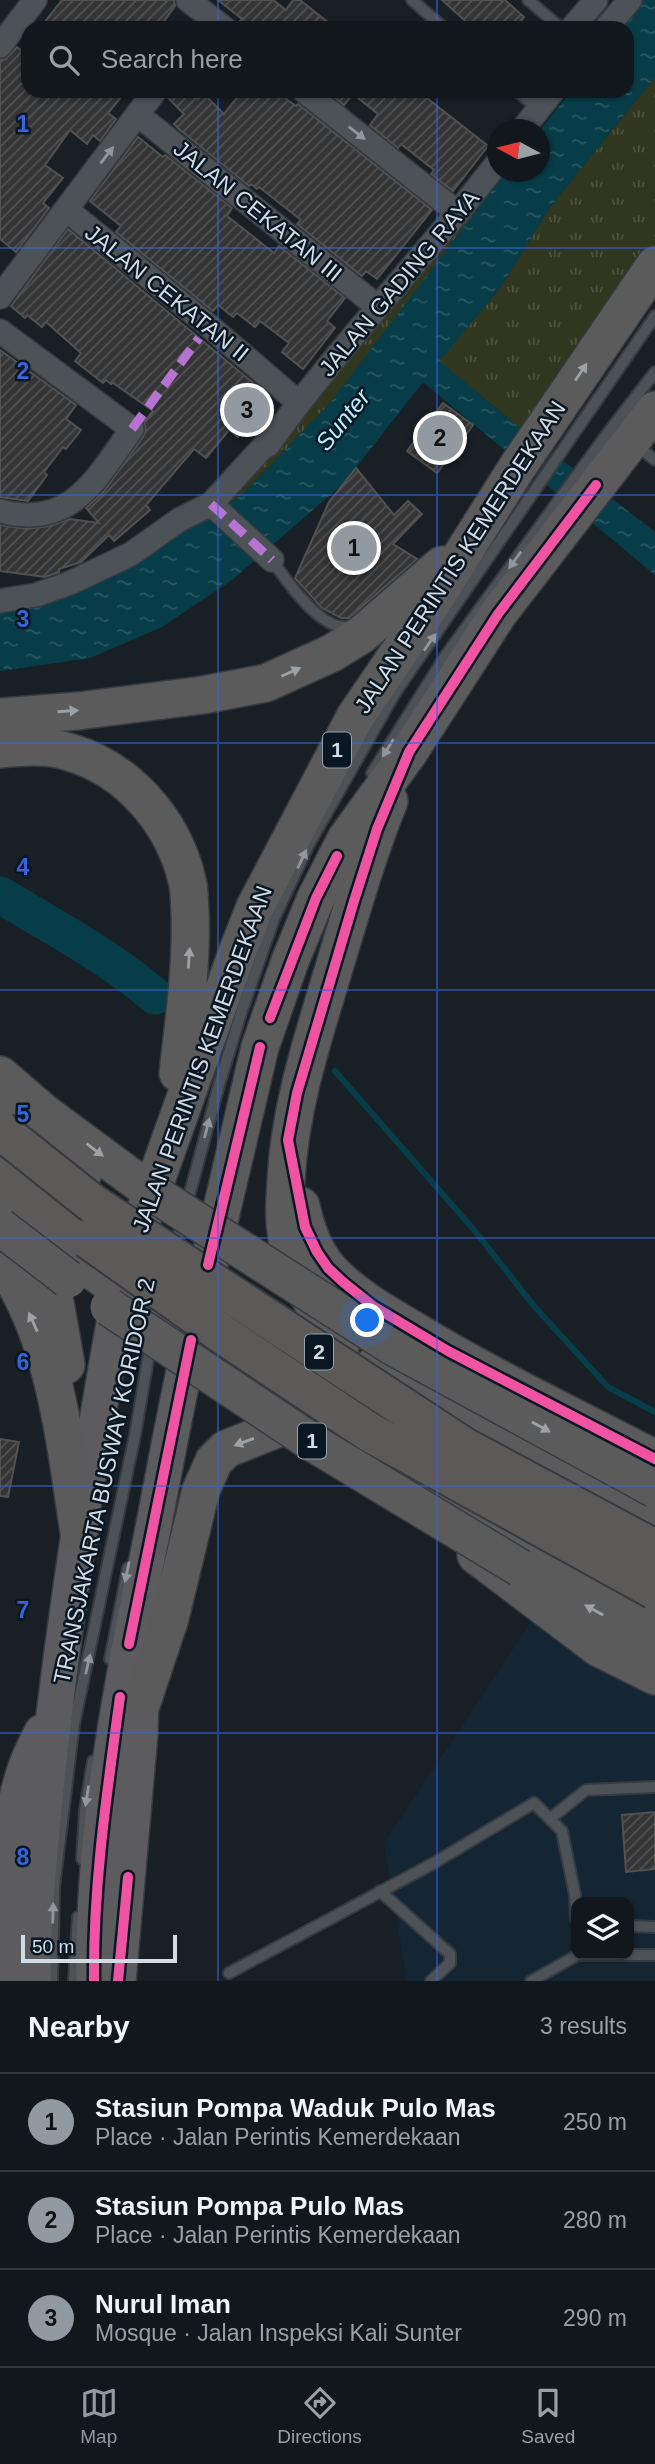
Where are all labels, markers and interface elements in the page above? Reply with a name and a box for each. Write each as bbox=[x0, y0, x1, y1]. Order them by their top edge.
search box bbox=[21, 21, 634, 98]
icon: search bbox=[45, 41, 83, 79]
text: Search here bbox=[101, 44, 243, 74]
text: 1 bbox=[17, 111, 30, 137]
north arrow bbox=[487, 119, 550, 182]
one-way arrow bbox=[348, 126, 366, 141]
street label: JALAN CEKATAN III bbox=[169, 135, 347, 287]
one-way arrow bbox=[99, 146, 114, 164]
street label: JALAN GADING RAYA bbox=[314, 184, 485, 381]
street label: JALAN CEKATAN II bbox=[80, 219, 254, 367]
text: 2 bbox=[17, 358, 29, 384]
one-way arrow bbox=[574, 363, 588, 381]
water label: Sunter bbox=[310, 383, 376, 456]
pin: 3 bbox=[224, 384, 270, 436]
street label: JALAN PERINTIS KEMERDEKAAN bbox=[349, 396, 571, 718]
pin: 2 bbox=[417, 412, 463, 464]
pin: 1 bbox=[331, 522, 377, 574]
one-way arrow bbox=[509, 551, 523, 569]
text: 3 bbox=[17, 606, 29, 632]
one-way arrow bbox=[423, 633, 437, 651]
one-way arrow bbox=[281, 666, 301, 678]
one-way arrow bbox=[57, 705, 79, 716]
road number: 1 bbox=[323, 732, 351, 768]
one-way arrow bbox=[381, 739, 394, 758]
one-way arrow bbox=[297, 849, 308, 869]
text: 4 bbox=[17, 854, 30, 880]
street label: JALAN PERINTIS KEMERDEKAAN bbox=[127, 882, 277, 1236]
one-way arrow bbox=[184, 946, 195, 968]
text: 5 bbox=[17, 1101, 30, 1127]
one-way arrow bbox=[202, 1117, 213, 1139]
one-way arrow bbox=[86, 1143, 104, 1157]
street label: TRANSJAKARTA BUSWAY KORIDOR 2 bbox=[48, 1276, 160, 1686]
your location bbox=[350, 1303, 384, 1337]
one-way arrow bbox=[27, 1312, 39, 1332]
road number: 2 bbox=[305, 1334, 333, 1370]
text: 6 bbox=[17, 1349, 29, 1375]
one-way arrow bbox=[531, 1421, 551, 1433]
road number: 1 bbox=[298, 1424, 326, 1458]
one-way arrow bbox=[233, 1437, 254, 1448]
one-way arrow bbox=[121, 1561, 132, 1583]
text: 7 bbox=[17, 1597, 29, 1623]
one-way arrow bbox=[585, 1604, 604, 1616]
one-way arrow bbox=[82, 1652, 93, 1674]
one-way arrow bbox=[81, 1785, 92, 1807]
text: 8 bbox=[17, 1844, 30, 1870]
map controls bbox=[571, 1897, 634, 1960]
button: layers bbox=[571, 1897, 634, 1960]
one-way arrow bbox=[48, 1902, 59, 1924]
scale bar bbox=[21, 1932, 177, 1964]
text: 50 m bbox=[32, 1936, 74, 1957]
text: Nearby bbox=[28, 2010, 130, 2043]
text: 3 results bbox=[540, 2013, 627, 2039]
text: Stasiun Pompa Waduk Pulo Mas bbox=[95, 2093, 496, 2123]
text: 1 bbox=[45, 2109, 57, 2135]
text: 250 m bbox=[563, 2109, 627, 2135]
text: Place · Jalan Perintis Kemerdekaan bbox=[95, 2124, 461, 2150]
text: Stasiun Pompa Pulo Mas bbox=[95, 2191, 404, 2221]
text: 2 bbox=[45, 2207, 57, 2233]
text: 280 m bbox=[563, 2207, 627, 2233]
text: Place · Jalan Perintis Kemerdekaan bbox=[95, 2222, 461, 2248]
text: Nurul Iman bbox=[95, 2289, 231, 2319]
text: 3 bbox=[45, 2305, 57, 2331]
text: 290 m bbox=[563, 2305, 627, 2331]
text: Mosque · Jalan Inspeksi Kali Sunter bbox=[95, 2320, 462, 2346]
tab: Map bbox=[80, 2384, 118, 2448]
tab: Directions bbox=[277, 2384, 362, 2448]
tab: Saved bbox=[521, 2384, 575, 2448]

